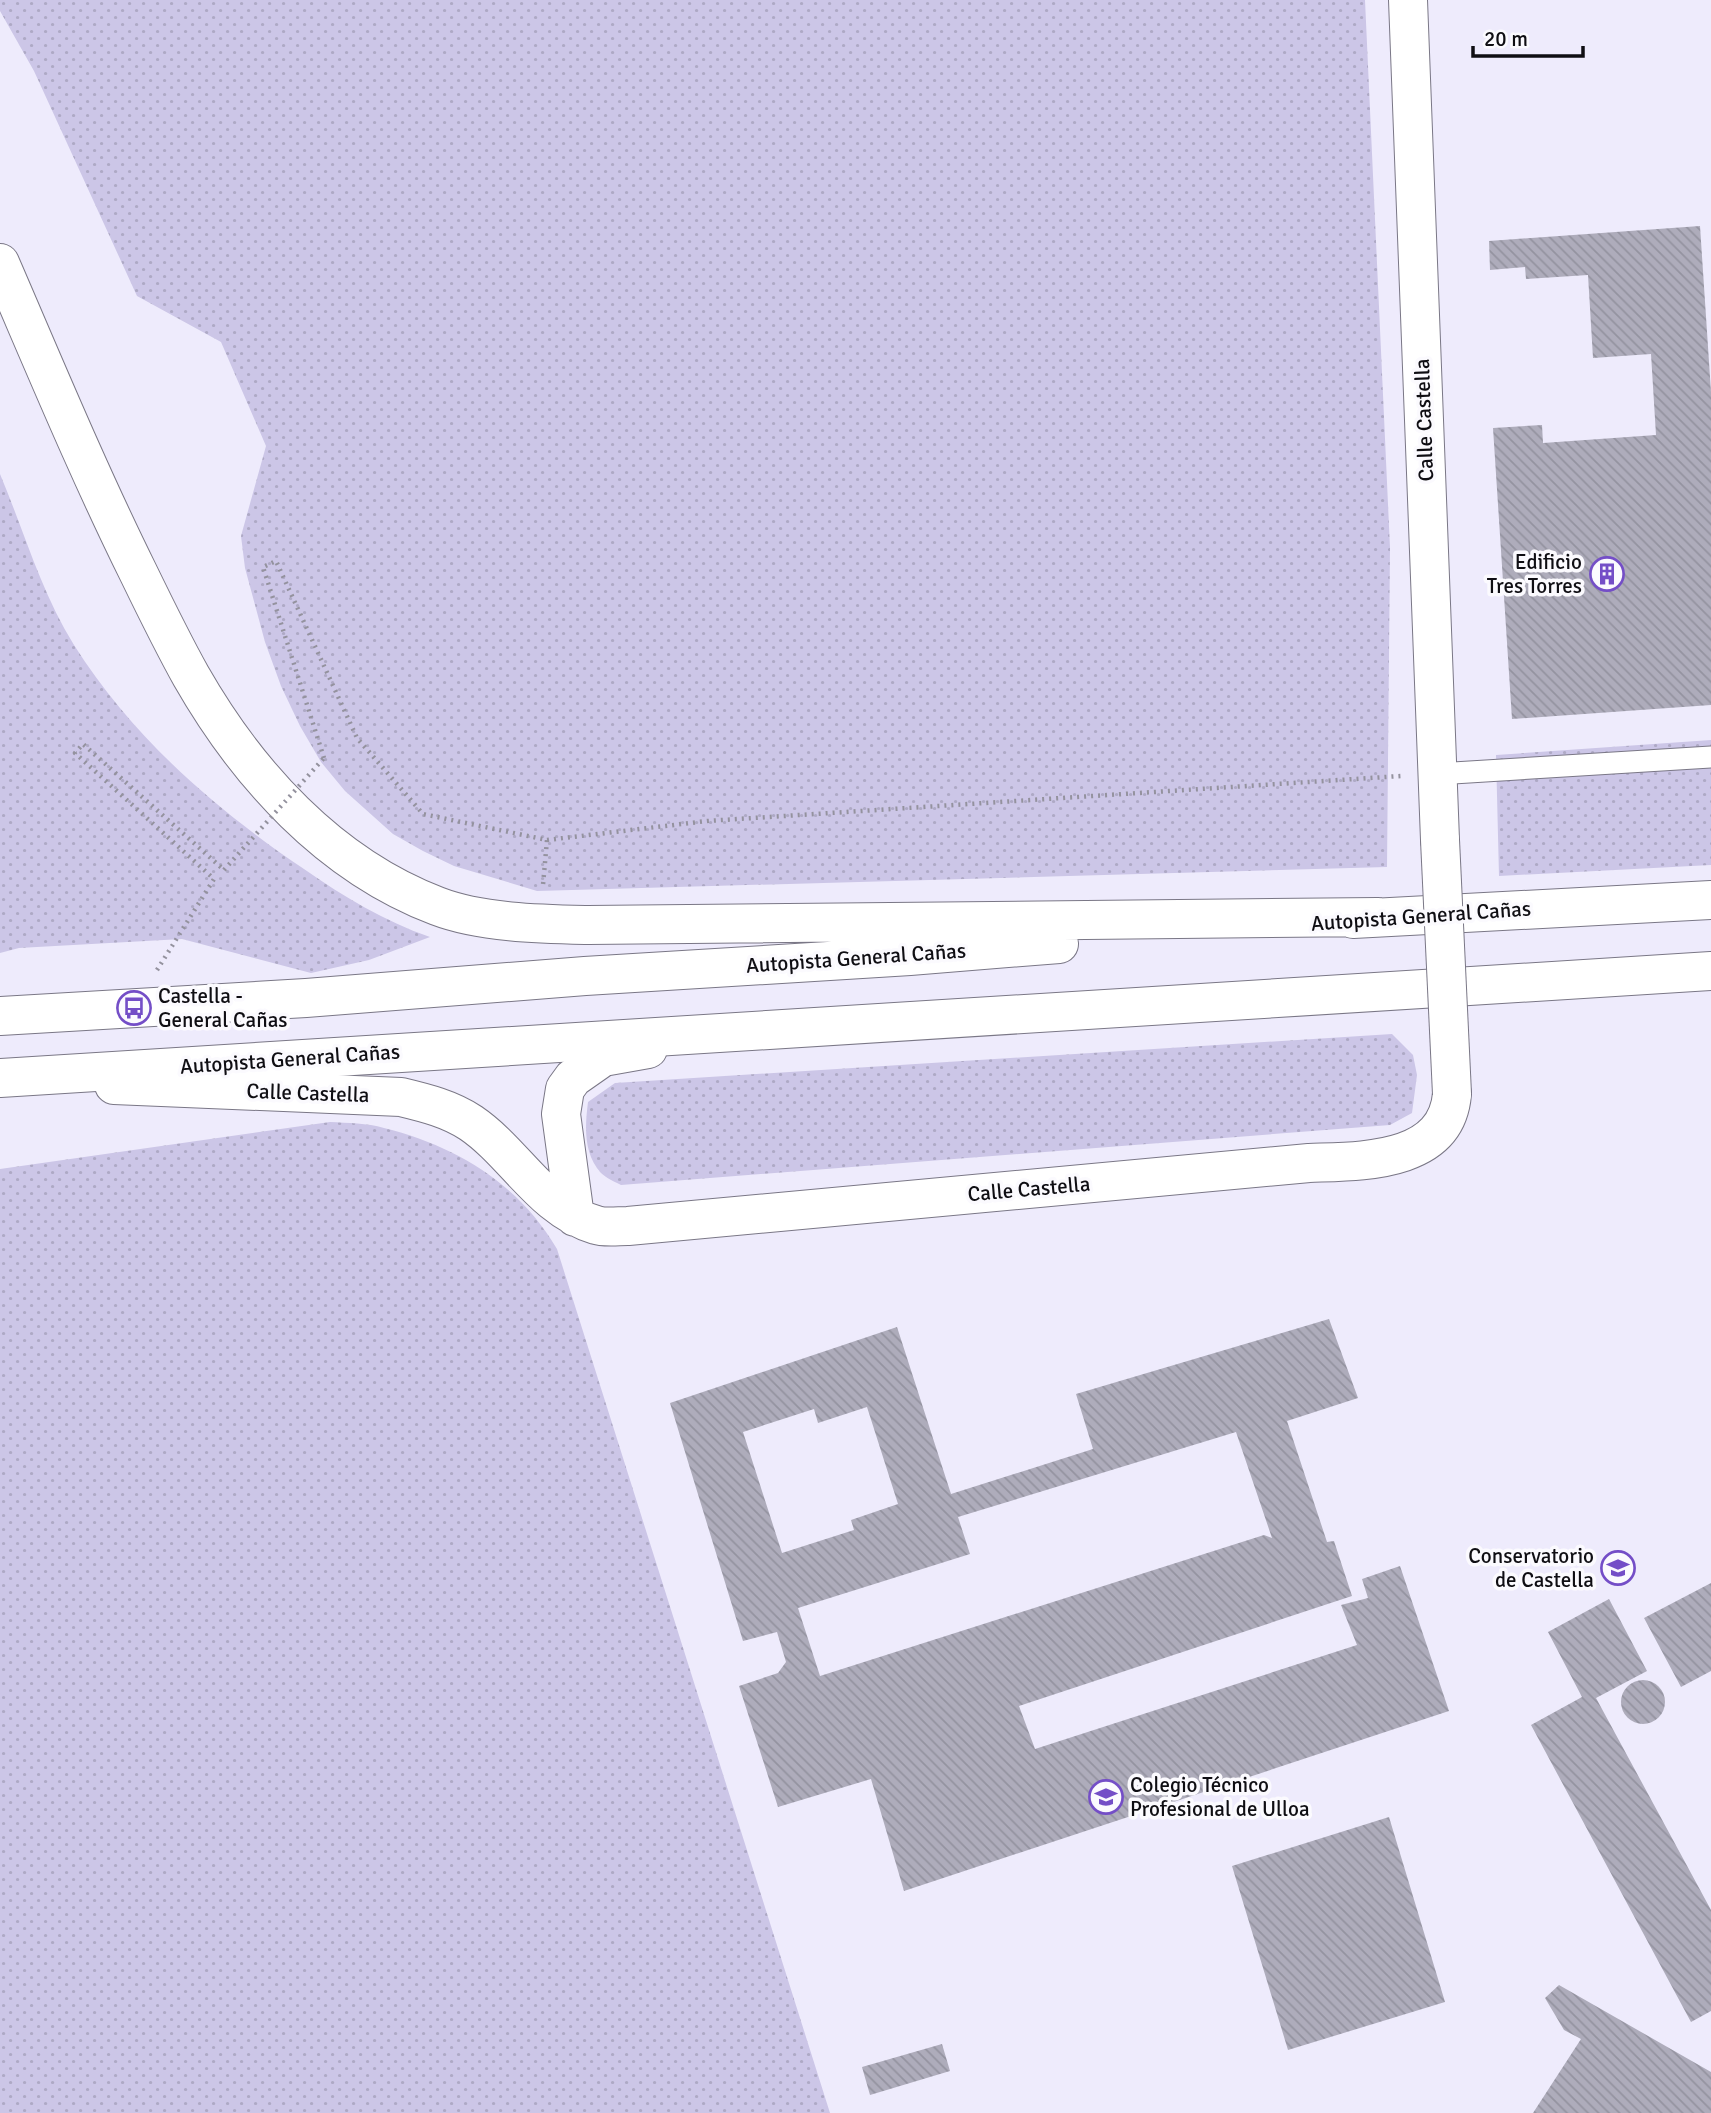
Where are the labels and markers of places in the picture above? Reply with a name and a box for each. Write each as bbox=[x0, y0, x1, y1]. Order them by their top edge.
place label: Edificio Tres Torres bbox=[1487, 549, 1582, 599]
building icon: Edificio Tres Torres bbox=[1588, 555, 1626, 593]
place label: Castella - General Cañas bbox=[158, 983, 287, 1033]
bus stop icon: Castella - General Cañas bbox=[115, 989, 153, 1027]
place label: Conservatorio de Castella bbox=[1468, 1543, 1594, 1593]
school or university icon: Conservatorio de Castella bbox=[1599, 1549, 1637, 1587]
place label: Colegio Técnico Profesional de Ulloa bbox=[1130, 1772, 1310, 1822]
school or university icon: Colegio Técnico Profesional de Ulloa bbox=[1087, 1778, 1125, 1816]

